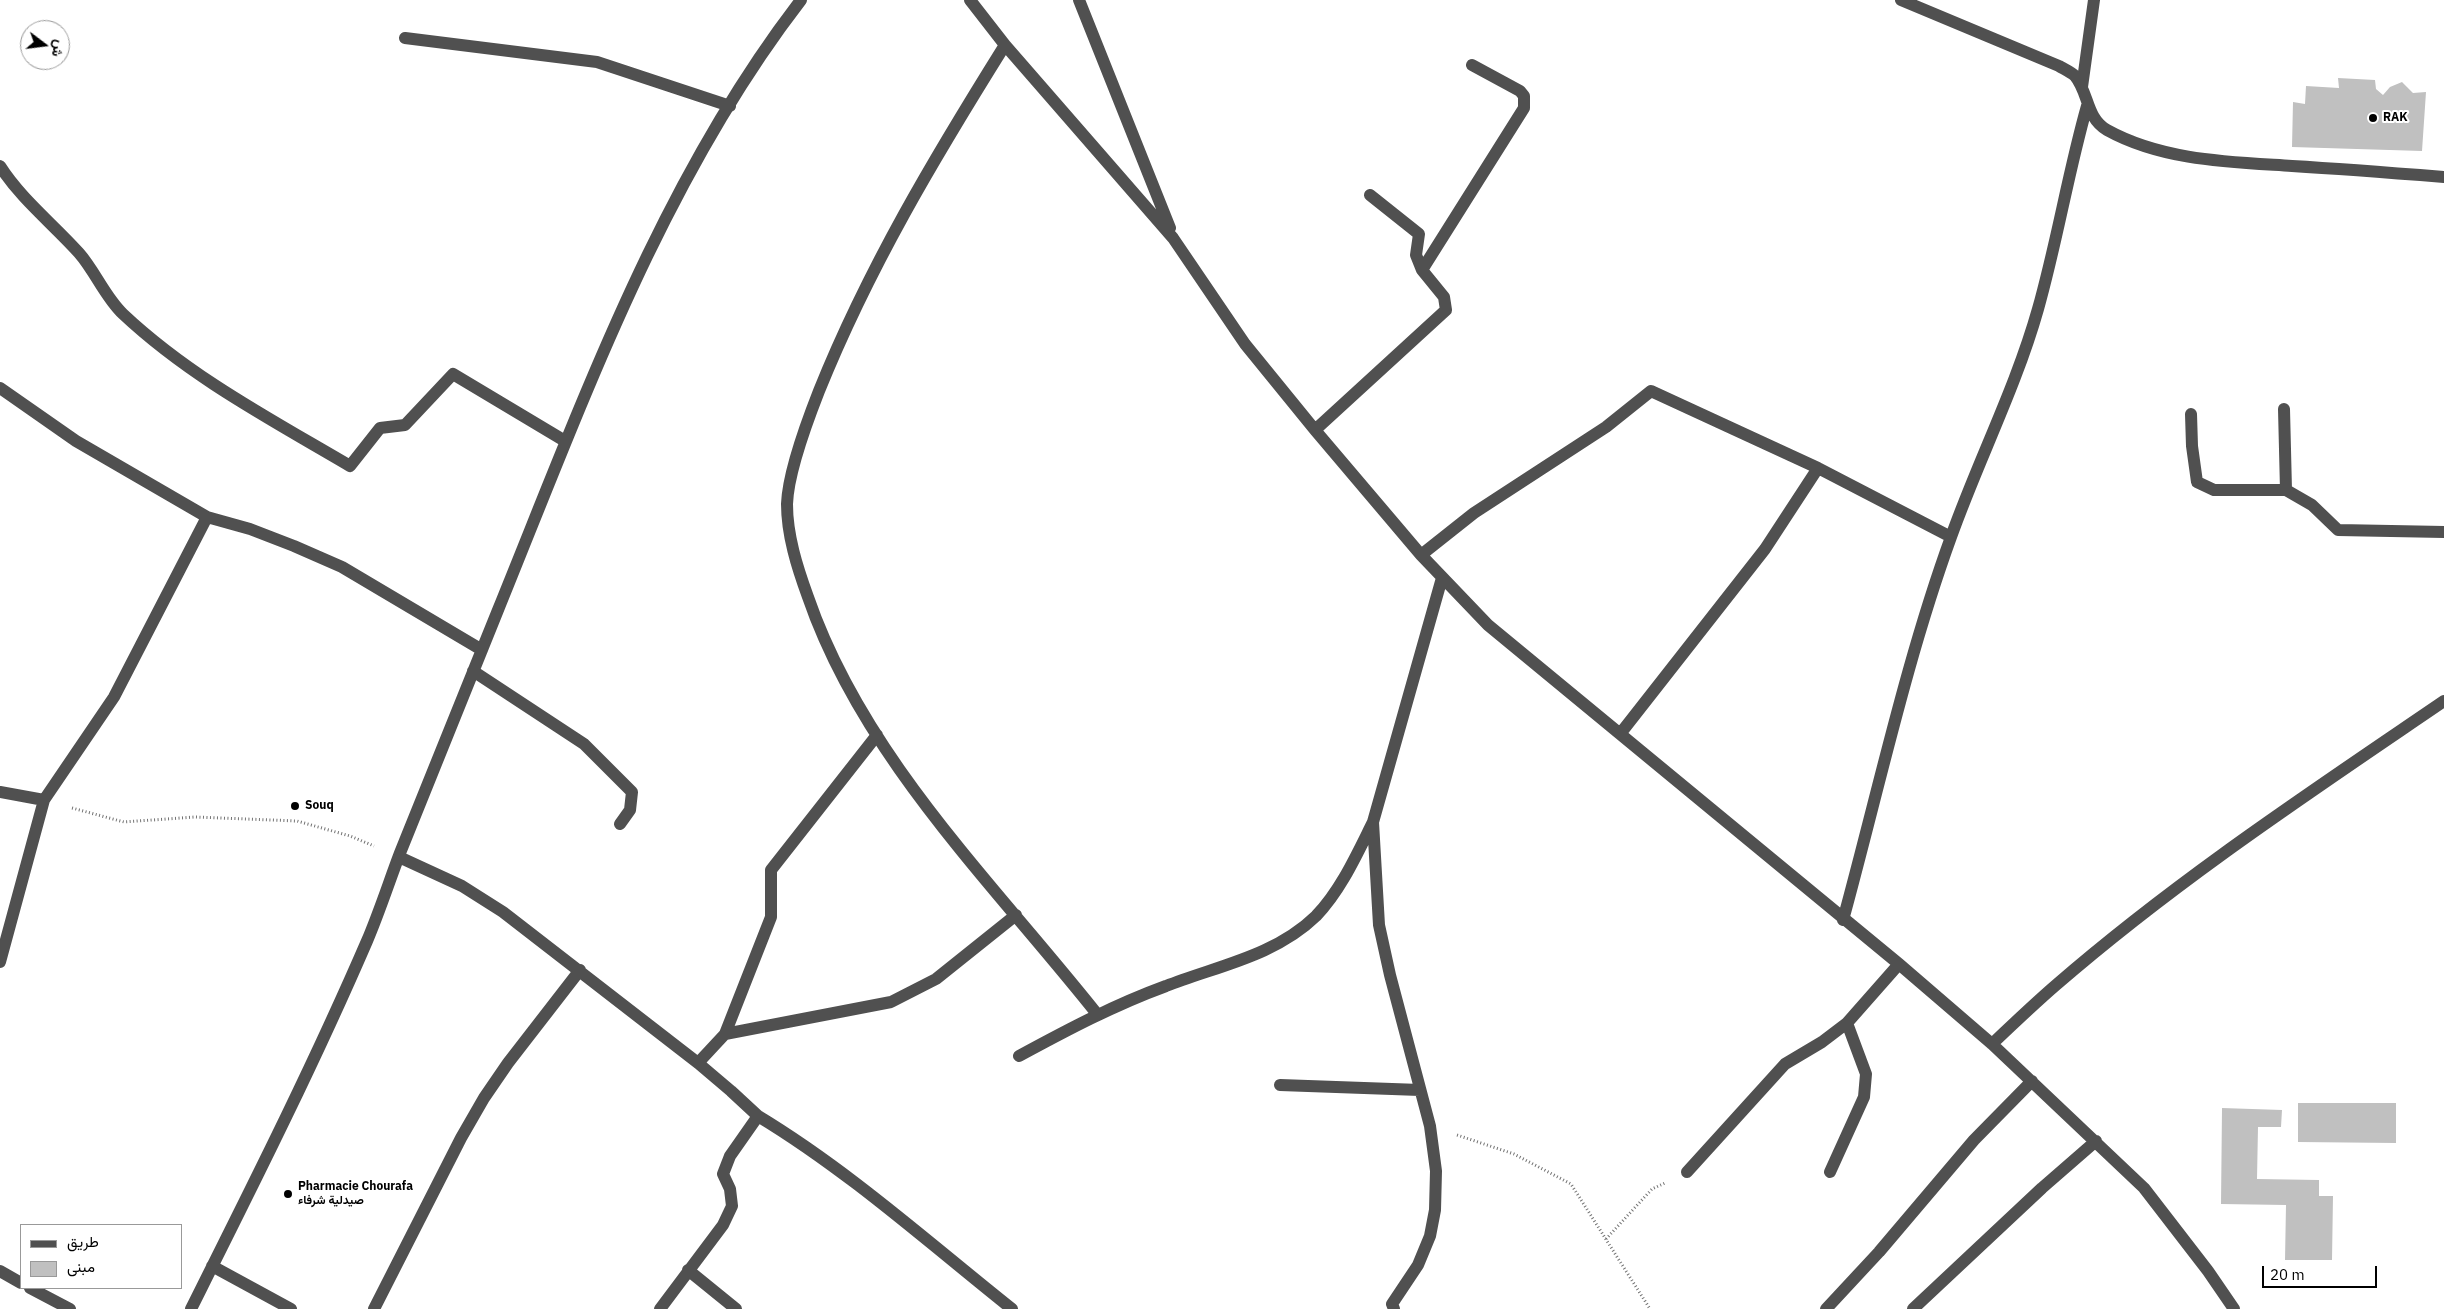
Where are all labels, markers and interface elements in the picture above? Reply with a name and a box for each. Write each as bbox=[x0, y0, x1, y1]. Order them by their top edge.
north arrow bbox=[20, 20, 70, 70]
text: ش bbox=[48, 38, 69, 59]
place label: RAK bbox=[2383, 111, 2408, 125]
marker: RAK bbox=[2367, 112, 2379, 124]
place label: Souq bbox=[305, 799, 334, 813]
marker: Souq bbox=[289, 800, 301, 812]
place label: Pharmacie Chourafa صيدلية شرفاء bbox=[298, 1180, 413, 1208]
marker: Pharmacie Chourafa صيدلية شرفاء bbox=[282, 1188, 294, 1200]
legend bbox=[20, 1224, 182, 1289]
text: طريق bbox=[67, 1232, 99, 1251]
scale bar bbox=[2264, 1256, 2379, 1288]
text: مبنى bbox=[67, 1257, 95, 1276]
text: 20 m bbox=[2270, 1265, 2305, 1284]

